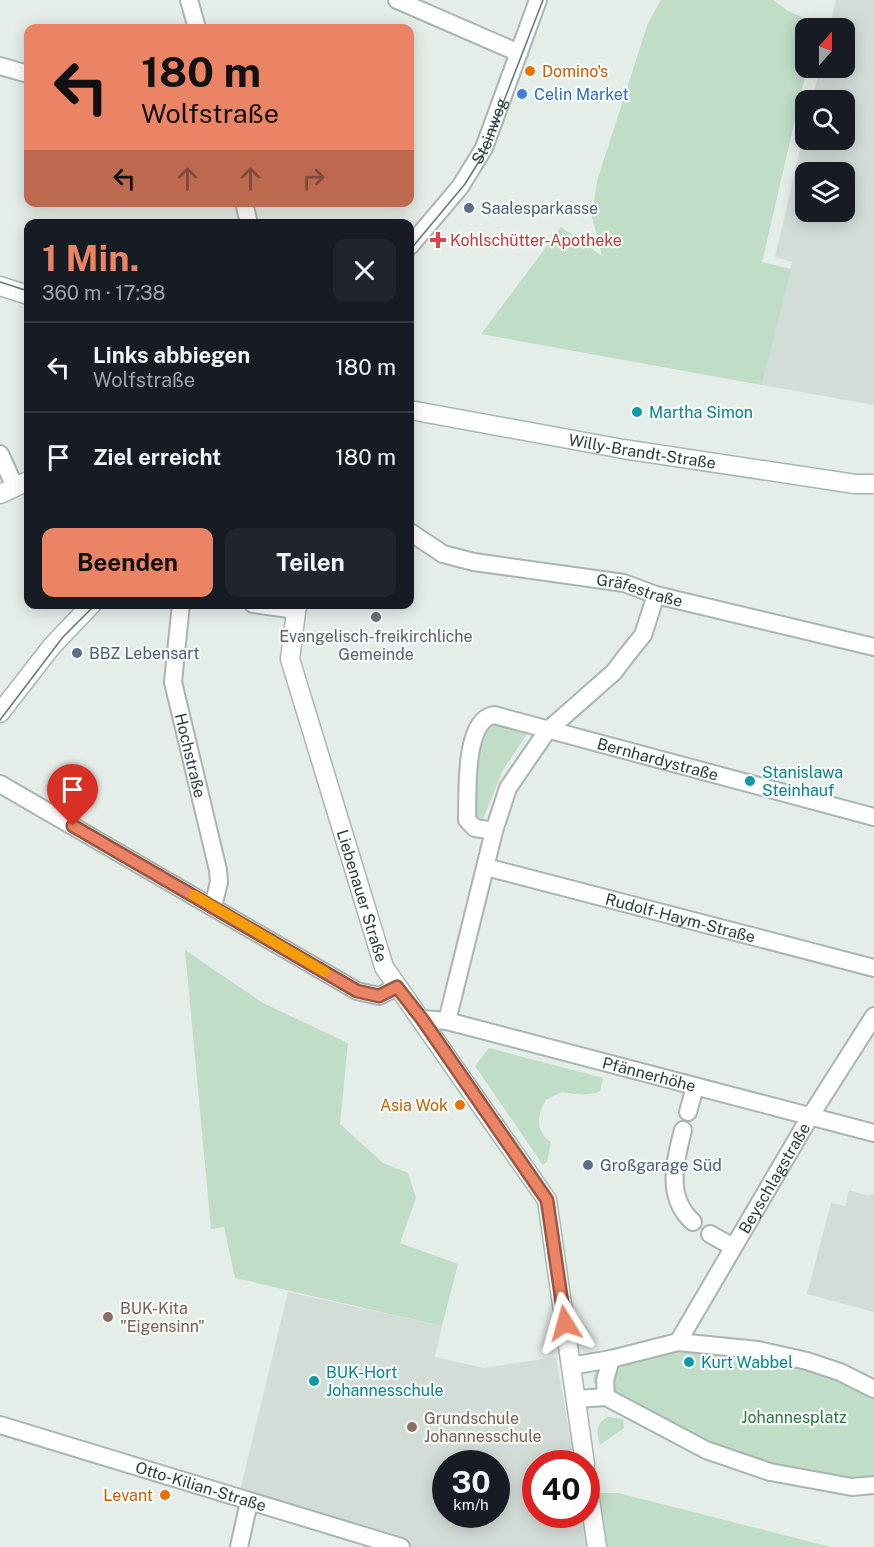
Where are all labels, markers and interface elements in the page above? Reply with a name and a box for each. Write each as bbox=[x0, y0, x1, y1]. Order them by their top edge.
north arrow bbox=[795, 18, 855, 78]
map controls bbox=[795, 18, 855, 222]
text: 180 m bbox=[141, 47, 261, 96]
icon: left bbox=[42, 48, 120, 126]
place label: Domino's bbox=[542, 62, 608, 81]
marker: Domino's bbox=[523, 64, 537, 78]
place label: Celin Market bbox=[534, 85, 629, 104]
marker: Celin Market bbox=[515, 87, 529, 101]
button: search bbox=[795, 90, 855, 150]
street label: Steinweg bbox=[467, 95, 511, 168]
text: Wolfstraße bbox=[141, 97, 279, 129]
icon: left bbox=[108, 162, 141, 195]
icon: ahead bbox=[171, 162, 204, 195]
icon: ahead bbox=[234, 162, 267, 195]
icon: right bbox=[297, 162, 330, 195]
button: layers bbox=[795, 162, 855, 222]
place label: Saalesparkasse bbox=[481, 199, 598, 218]
marker: Saalesparkasse bbox=[462, 201, 476, 215]
place label: Kohlschütter-Apotheke bbox=[450, 231, 622, 250]
marker: Kohlschütter-Apotheke bbox=[431, 233, 445, 247]
text: 1 Min. bbox=[42, 237, 139, 279]
button: close bbox=[333, 239, 396, 302]
text: 360 m · 17:38 bbox=[42, 281, 165, 305]
text: Links abbiegen bbox=[93, 342, 250, 368]
icon: left bbox=[42, 351, 75, 384]
text: 180 m bbox=[335, 354, 396, 380]
text: Wolfstraße bbox=[93, 368, 195, 392]
place label: Martha Simon bbox=[649, 403, 753, 422]
marker: Martha Simon bbox=[630, 405, 644, 419]
street label: Willy-Brandt-Straße bbox=[567, 430, 717, 472]
icon: arrive bbox=[42, 441, 75, 474]
text: Ziel erreicht bbox=[93, 444, 221, 470]
text: 180 m bbox=[335, 444, 396, 470]
button: Beenden bbox=[42, 528, 213, 597]
button: Teilen bbox=[225, 528, 396, 597]
street label: Gräfestraße bbox=[595, 570, 685, 611]
marker: Evangelisch-freikirchliche Gemeinde bbox=[369, 610, 383, 624]
place label: Evangelisch-freikirchliche Gemeinde bbox=[279, 627, 473, 664]
place label: BBZ Lebensart bbox=[89, 644, 199, 663]
marker: BBZ Lebensart bbox=[70, 646, 84, 660]
street label: Hochstraße bbox=[171, 711, 210, 800]
street label: Bernhardystraße bbox=[595, 734, 721, 784]
place label: Stanislawa Steinhauf bbox=[762, 763, 843, 800]
pin bbox=[47, 764, 98, 826]
icon: arrive bbox=[56, 773, 89, 806]
marker: Stanislawa Steinhauf bbox=[743, 774, 757, 788]
street label: Liebenauer Straße bbox=[333, 827, 391, 964]
street label: Rudolf-Haym-Straße bbox=[603, 889, 758, 946]
street label: Pfännerhöhe bbox=[600, 1053, 698, 1095]
place label: Asia Wok bbox=[380, 1096, 448, 1115]
marker: Asia Wok bbox=[453, 1098, 467, 1112]
street label: Beyschlagstraße bbox=[734, 1119, 814, 1237]
place label: Großgarage Süd bbox=[600, 1156, 722, 1175]
marker: Großgarage Süd bbox=[581, 1158, 595, 1172]
position arrow bbox=[533, 1291, 597, 1355]
place label: BUK-Kita "Eigensinn" bbox=[120, 1299, 205, 1336]
marker: BUK-Kita "Eigensinn" bbox=[101, 1310, 115, 1324]
place label: Kurt Wabbel bbox=[701, 1353, 793, 1372]
marker: Kurt Wabbel bbox=[682, 1355, 696, 1369]
place label: BUK-Hort Johannesschule bbox=[326, 1363, 444, 1400]
marker: BUK-Hort Johannesschule bbox=[307, 1374, 321, 1388]
park label: Johannesplatz bbox=[741, 1408, 847, 1427]
place label: Grundschule Johannesschule bbox=[424, 1409, 542, 1446]
marker: Grundschule Johannesschule bbox=[405, 1420, 419, 1434]
speed limit sign: 40 bbox=[522, 1450, 600, 1528]
street label: Otto-Kilian-Straße bbox=[133, 1457, 269, 1515]
text: 30 bbox=[451, 1464, 491, 1500]
place label: Levant bbox=[103, 1486, 153, 1505]
marker: Levant bbox=[158, 1488, 172, 1502]
text: km/h bbox=[453, 1496, 489, 1513]

